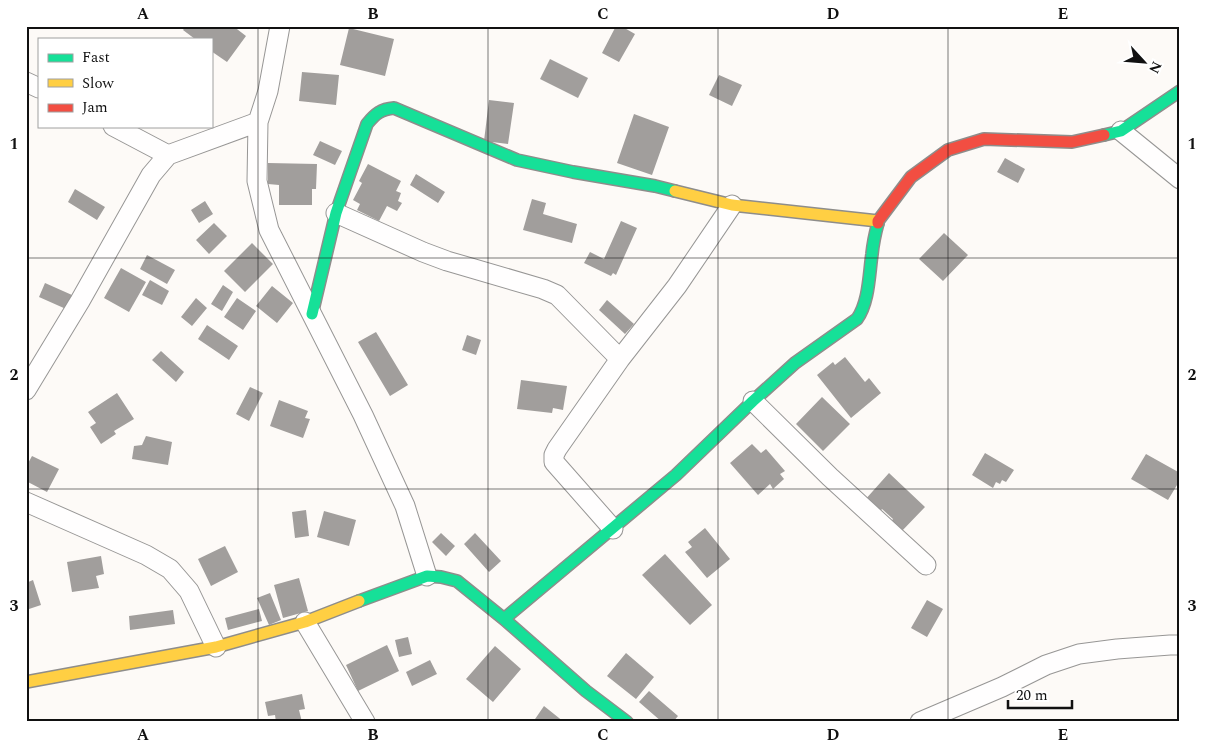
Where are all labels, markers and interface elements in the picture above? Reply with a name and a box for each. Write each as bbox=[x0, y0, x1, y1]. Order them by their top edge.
text: A bbox=[137, 2, 150, 26]
text: B bbox=[367, 2, 379, 26]
text: C bbox=[597, 2, 609, 26]
text: D bbox=[827, 2, 840, 26]
text: E bbox=[1058, 2, 1068, 26]
legend bbox=[38, 38, 212, 128]
north arrow bbox=[1118, 38, 1168, 88]
text: Fast bbox=[82, 46, 110, 69]
text: N bbox=[1143, 58, 1167, 77]
text: Slow bbox=[82, 72, 114, 95]
text: Jam bbox=[82, 96, 108, 119]
text: 1 bbox=[10, 132, 18, 156]
text: 1 bbox=[1188, 132, 1196, 156]
text: 2 bbox=[10, 363, 19, 387]
text: 2 bbox=[1188, 363, 1197, 387]
text: 3 bbox=[10, 594, 19, 618]
text: 3 bbox=[1188, 594, 1197, 618]
scale bar bbox=[1008, 678, 1072, 710]
text: 20 m bbox=[1016, 684, 1048, 707]
text: A bbox=[137, 723, 150, 747]
text: B bbox=[367, 723, 379, 747]
text: C bbox=[597, 723, 609, 747]
text: D bbox=[827, 723, 840, 747]
text: E bbox=[1058, 723, 1068, 747]

